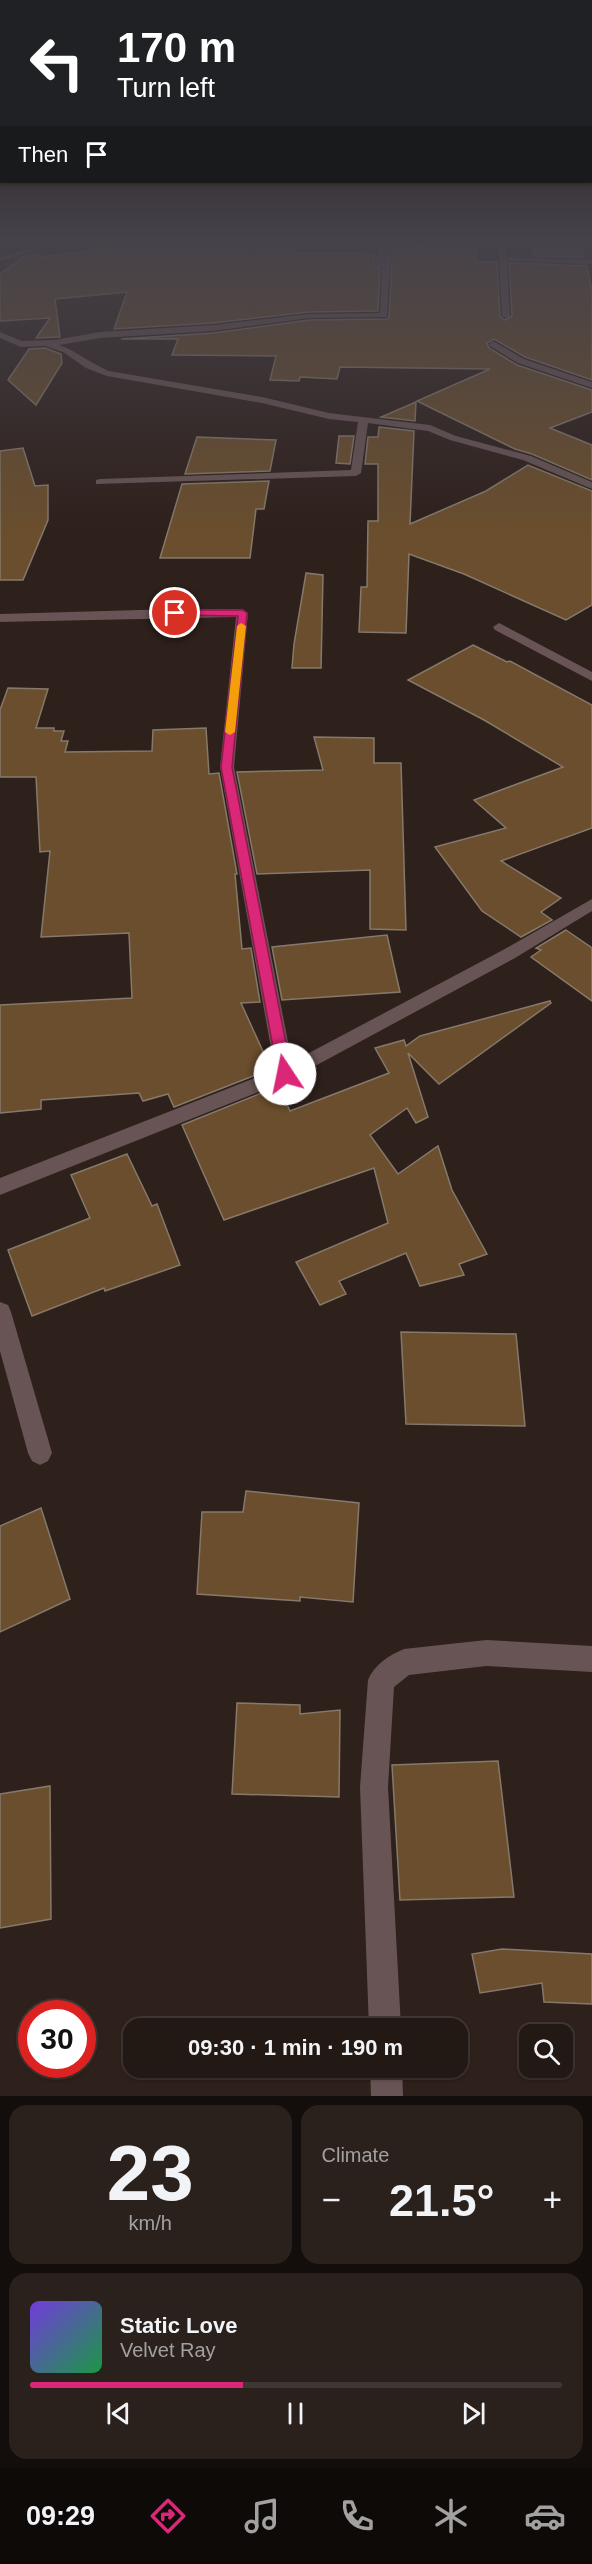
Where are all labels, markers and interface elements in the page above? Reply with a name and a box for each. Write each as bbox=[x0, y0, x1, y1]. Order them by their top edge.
icon: left bbox=[18, 24, 96, 102]
text: 170 m bbox=[117, 24, 236, 71]
text: Turn left bbox=[117, 73, 215, 103]
icon: arrive bbox=[80, 138, 113, 171]
text: Then bbox=[18, 142, 68, 167]
pin bbox=[149, 587, 200, 638]
icon: arrive bbox=[158, 596, 191, 629]
position arrow bbox=[253, 1042, 317, 1106]
speed limit sign: 30 bbox=[18, 2000, 96, 2078]
map controls bbox=[519, 2024, 573, 2078]
button: search bbox=[519, 2024, 573, 2078]
text: 09:30 · 1 min · 190 m bbox=[188, 2035, 403, 2060]
text: 23 bbox=[107, 2129, 194, 2217]
text: Climate bbox=[322, 2144, 389, 2166]
text: 21.5° bbox=[389, 2175, 495, 2226]
text: − bbox=[322, 2181, 341, 2218]
text: + bbox=[543, 2181, 562, 2218]
text: km/h bbox=[129, 2212, 172, 2234]
text: Static Love bbox=[120, 2313, 237, 2338]
text: Velvet Ray bbox=[120, 2339, 216, 2361]
icon: previous bbox=[102, 2397, 135, 2430]
icon: pause bbox=[279, 2397, 312, 2430]
icon: next bbox=[457, 2397, 490, 2430]
icon: directions bbox=[147, 2495, 189, 2537]
icon: music bbox=[241, 2495, 283, 2537]
icon: phone bbox=[336, 2495, 378, 2537]
icon: climate bbox=[430, 2495, 472, 2537]
icon: car bbox=[524, 2495, 566, 2537]
text: 09:29 bbox=[26, 2501, 95, 2531]

